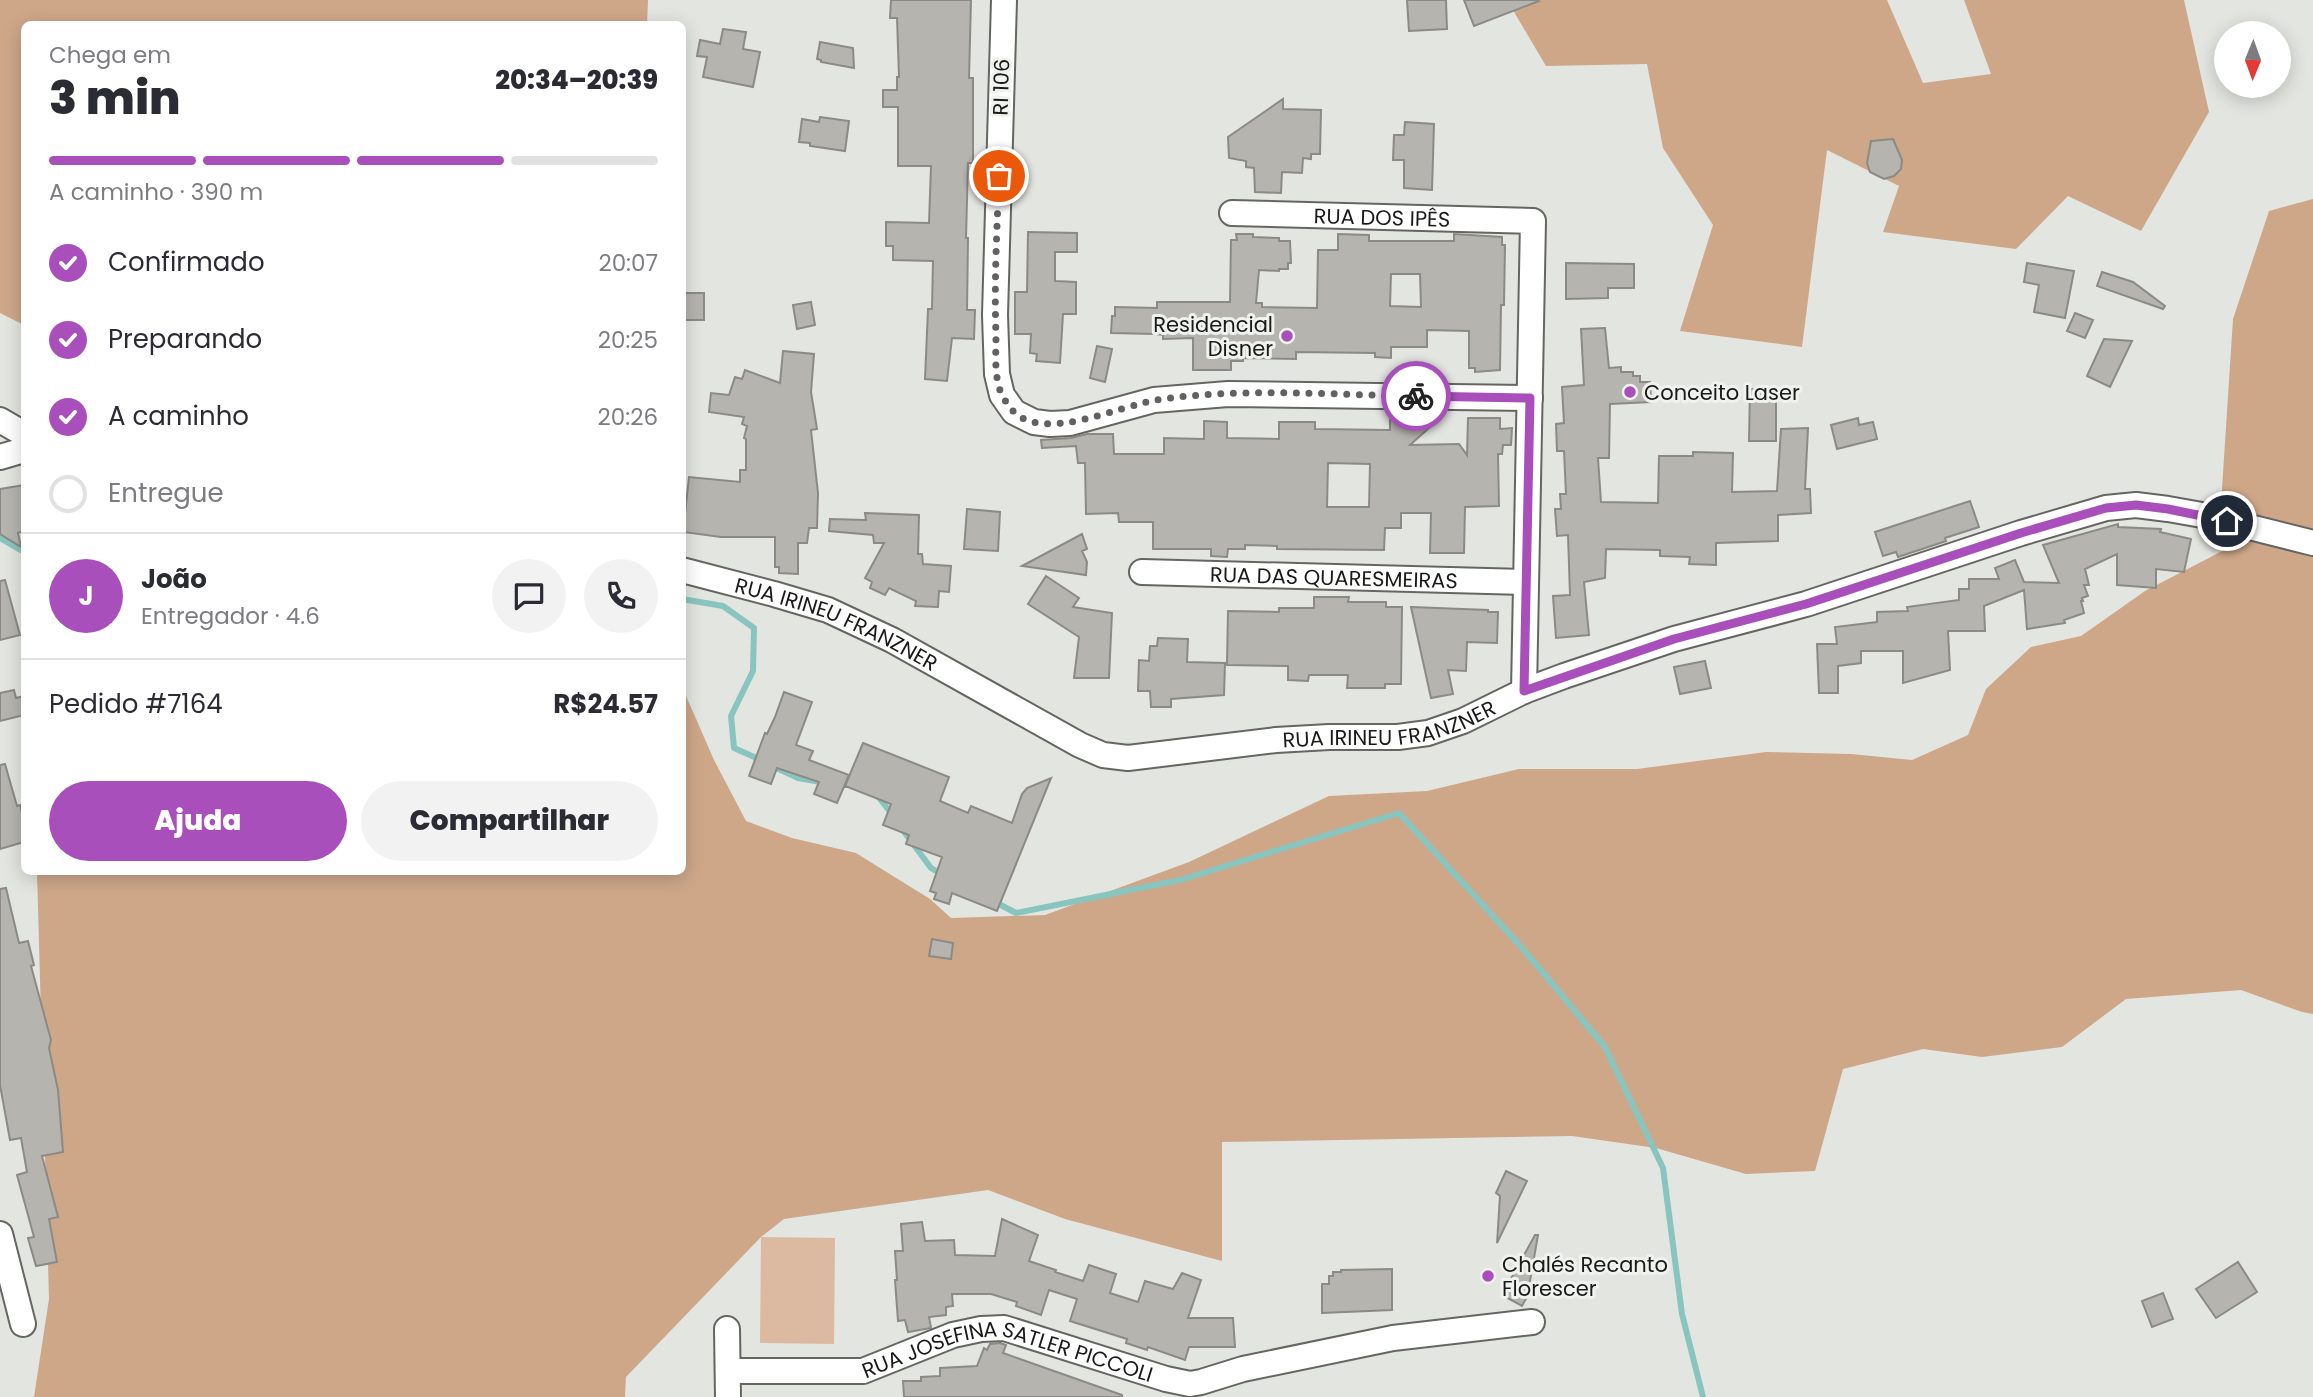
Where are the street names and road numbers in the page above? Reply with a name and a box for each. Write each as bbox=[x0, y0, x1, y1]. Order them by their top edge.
street label: RI 106 bbox=[986, 58, 1016, 116]
street label: RUA DOS IPÊS bbox=[1313, 201, 1451, 233]
street label: RUA DAS QUARESMEIRAS bbox=[1210, 559, 1458, 595]
street label: RUA IRINEU FRANZNER bbox=[732, 570, 943, 677]
street label: RUA IRINEU FRANZNER bbox=[1282, 693, 1500, 754]
street label: RUA JOSEFINA SATLER PICCOLI bbox=[856, 1359, 1160, 1389]

